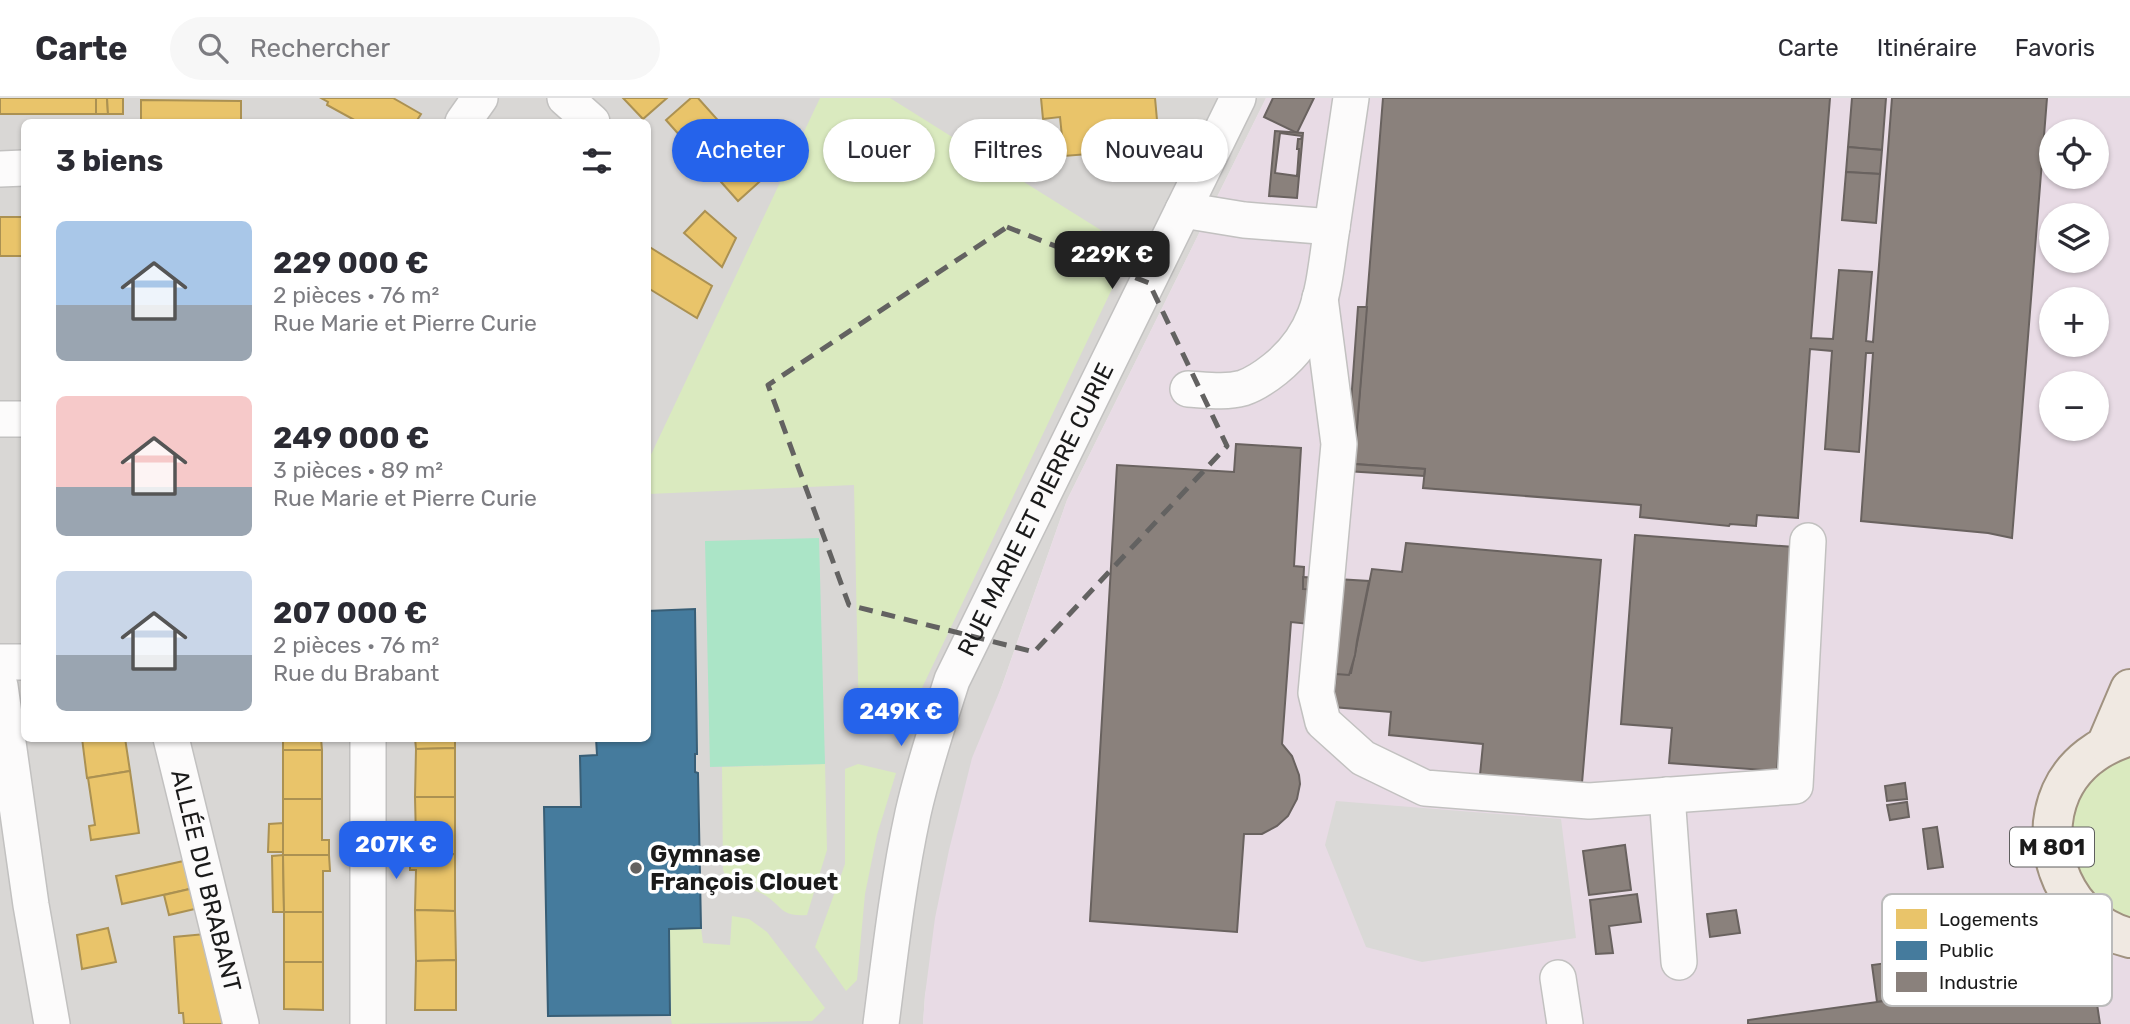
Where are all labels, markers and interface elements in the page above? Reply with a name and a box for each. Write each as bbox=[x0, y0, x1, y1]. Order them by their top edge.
search box bbox=[170, 17, 660, 80]
text: Carte bbox=[35, 29, 128, 68]
icon: search bbox=[194, 29, 232, 67]
text: Rechercher bbox=[250, 33, 390, 64]
text: Carte bbox=[1778, 34, 1839, 62]
text: Itinéraire bbox=[1877, 34, 1977, 62]
text: Favoris bbox=[2015, 34, 2095, 62]
chip: Acheter bbox=[672, 119, 809, 182]
chip: Louer bbox=[823, 119, 935, 182]
chip: Filtres bbox=[949, 119, 1067, 182]
chip: Nouveau bbox=[1081, 119, 1228, 182]
map controls bbox=[2039, 119, 2109, 441]
button: locate bbox=[2039, 119, 2109, 189]
icon: filters bbox=[578, 142, 616, 180]
text: 3 biens bbox=[56, 143, 163, 179]
button: layers bbox=[2039, 203, 2109, 273]
pin: 229K € bbox=[1055, 232, 1169, 291]
text: 229K € bbox=[1071, 240, 1153, 268]
text: 229 000 € bbox=[273, 245, 429, 281]
icon: home bbox=[112, 249, 196, 333]
text: 2 pièces · 76 m² bbox=[273, 281, 439, 309]
button: + bbox=[2039, 287, 2109, 357]
text: Rue Marie et Pierre Curie bbox=[273, 309, 537, 337]
street label: RUE MARIE ET PIERRE CURIE bbox=[952, 359, 1119, 661]
button: − bbox=[2039, 371, 2109, 441]
text: 249 000 € bbox=[273, 420, 430, 456]
icon: home bbox=[112, 424, 196, 508]
text: 3 pièces · 89 m² bbox=[273, 456, 443, 484]
text: Rue Marie et Pierre Curie bbox=[273, 484, 537, 512]
text: 207 000 € bbox=[273, 595, 428, 631]
icon: home bbox=[112, 599, 196, 683]
text: 2 pièces · 76 m² bbox=[273, 631, 439, 659]
text: Rue du Brabant bbox=[273, 659, 439, 687]
pin: 249K € bbox=[844, 688, 958, 748]
text: 249K € bbox=[859, 697, 943, 725]
street label: ALLÉE DU BRABANT bbox=[165, 767, 247, 995]
pin: 207K € bbox=[339, 822, 453, 881]
road number: M 801 bbox=[2010, 828, 2094, 866]
text: 207K € bbox=[355, 830, 437, 858]
place label: Gymnase François Clouet bbox=[650, 840, 838, 896]
marker: Gymnase François Clouet bbox=[628, 860, 644, 876]
legend bbox=[1882, 894, 2112, 1006]
text: Logements bbox=[1939, 908, 2038, 931]
text: Public bbox=[1939, 939, 1994, 962]
text: Industrie bbox=[1939, 971, 2018, 994]

